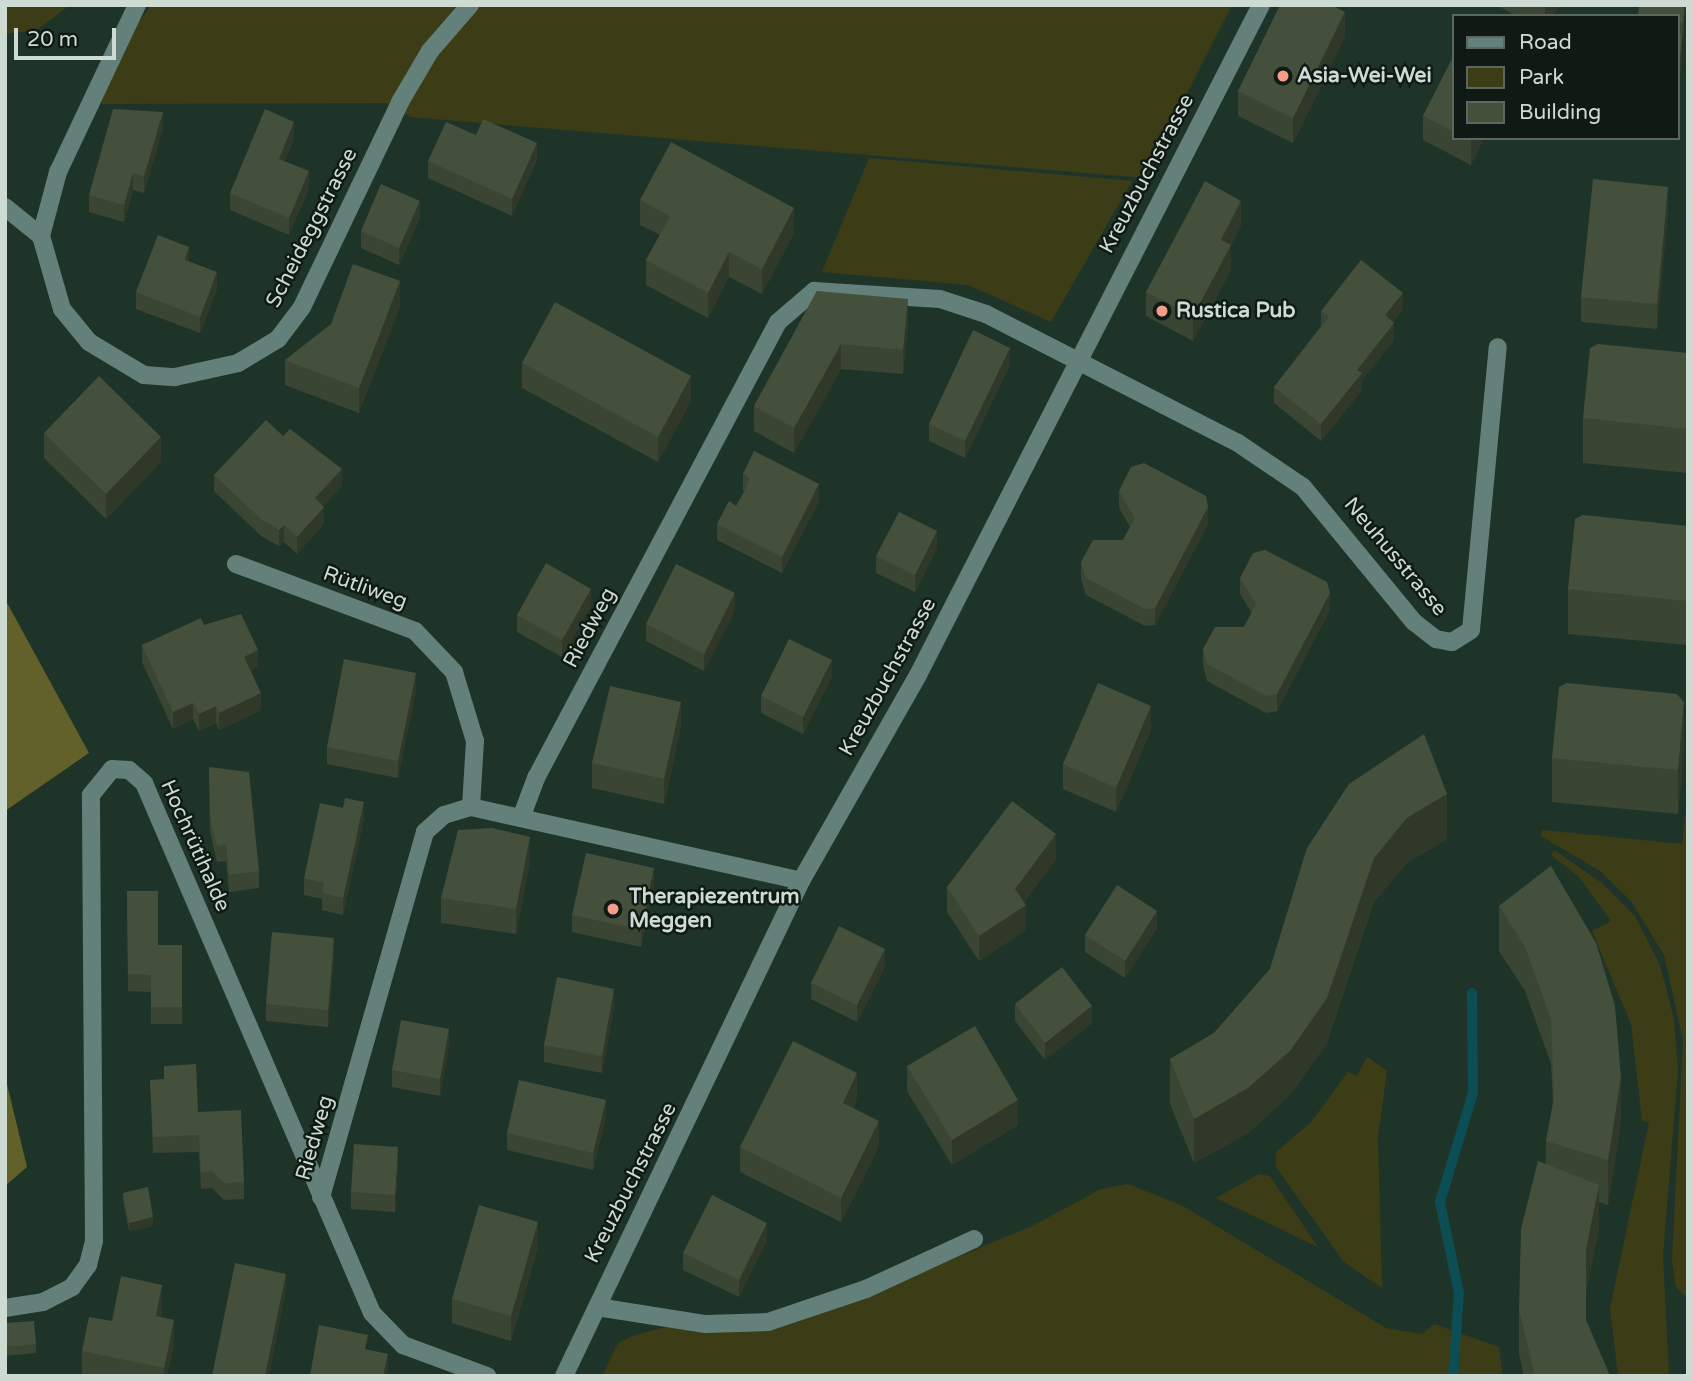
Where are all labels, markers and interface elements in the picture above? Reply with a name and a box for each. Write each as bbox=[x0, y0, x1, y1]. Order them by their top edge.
scale bar bbox=[18, 14, 119, 58]
legend bbox=[1452, 14, 1679, 140]
text: 20 m bbox=[27, 27, 78, 52]
text: Road bbox=[1519, 30, 1572, 55]
place label: Asia-Wei-Wei bbox=[1297, 63, 1432, 89]
text: Park bbox=[1519, 65, 1564, 90]
marker: Asia-Wei-Wei bbox=[1275, 68, 1291, 84]
street label: Kreuzbuchstrasse bbox=[1094, 90, 1200, 258]
text: Building bbox=[1519, 100, 1601, 125]
street label: Scheideggstrasse bbox=[261, 144, 363, 312]
place label: Rustica Pub bbox=[1176, 298, 1295, 324]
marker: Rustica Pub bbox=[1154, 303, 1170, 319]
street label: Neuhusstrasse bbox=[1338, 493, 1452, 621]
street label: Rütliweg bbox=[319, 561, 411, 615]
street label: Riedweg bbox=[558, 584, 622, 672]
street label: Kreuzbuchstrasse bbox=[834, 594, 942, 760]
street label: Hochrütihalde bbox=[155, 776, 235, 916]
place label: Therapiezentrum Meggen bbox=[629, 884, 800, 934]
marker: Therapiezentrum Meggen bbox=[603, 899, 623, 919]
street label: Riedweg bbox=[291, 1093, 339, 1183]
street label: Kreuzbuchstrasse bbox=[580, 1098, 682, 1268]

